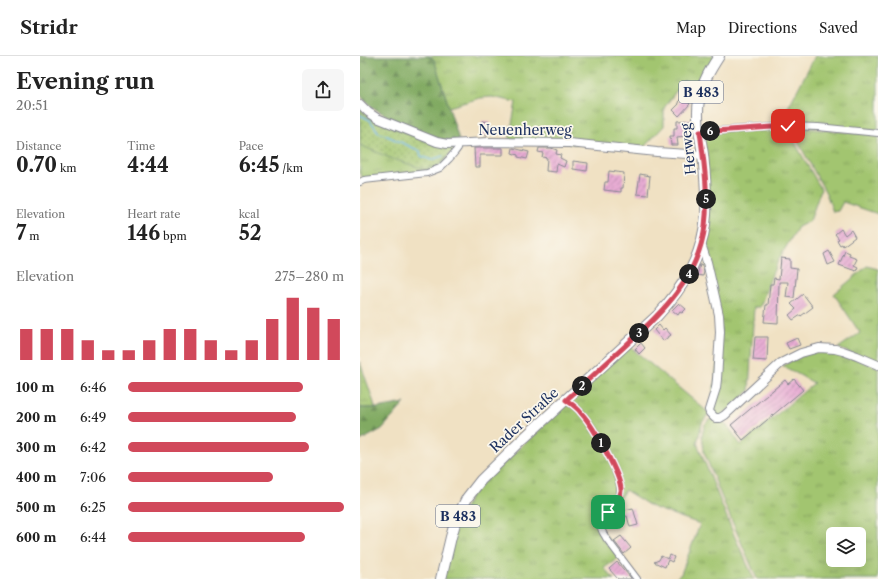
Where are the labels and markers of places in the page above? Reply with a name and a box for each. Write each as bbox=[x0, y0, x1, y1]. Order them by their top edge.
pin bbox=[771, 109, 805, 143]
pin: 6 bbox=[700, 121, 720, 141]
pin: 5 bbox=[696, 189, 716, 209]
pin: 4 bbox=[679, 264, 699, 284]
pin: 3 bbox=[629, 323, 649, 343]
pin: 2 bbox=[572, 376, 592, 396]
pin: 1 bbox=[591, 433, 611, 453]
pin bbox=[591, 495, 625, 529]

